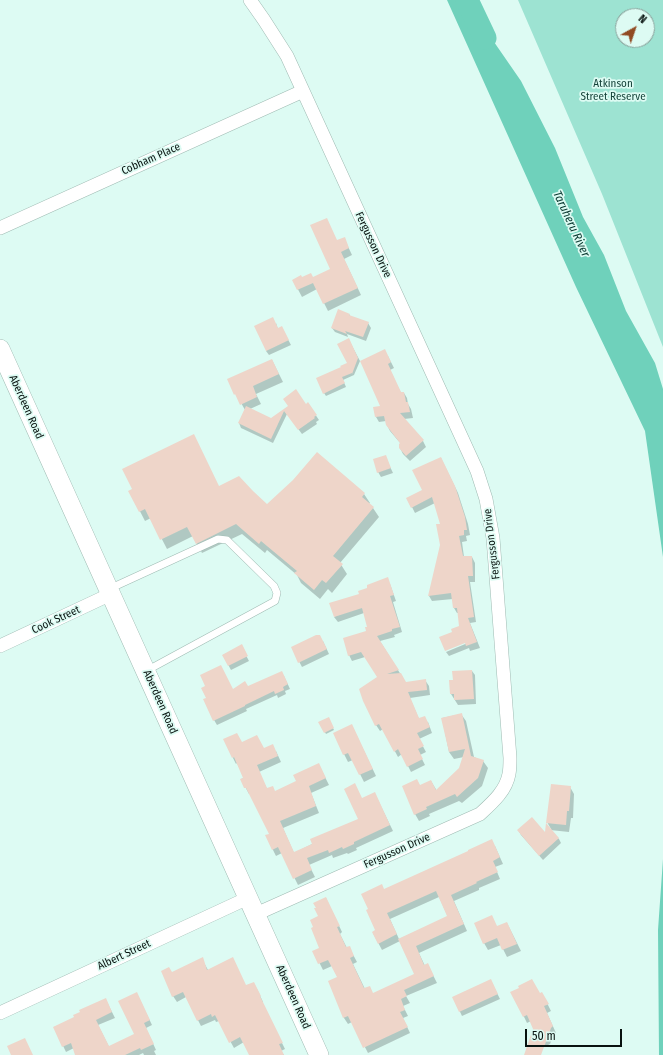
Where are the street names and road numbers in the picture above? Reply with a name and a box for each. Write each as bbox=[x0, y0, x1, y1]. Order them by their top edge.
street label: Cobham Place bbox=[120, 140, 182, 178]
street label: Fergusson Drive bbox=[352, 210, 394, 280]
street label: Aberdeen Road bbox=[6, 373, 46, 441]
street label: Fergusson Drive bbox=[481, 508, 503, 580]
street label: Cook Street bbox=[30, 603, 82, 637]
street label: Aberdeen Road bbox=[140, 668, 180, 736]
street label: Fergusson Drive bbox=[362, 831, 432, 871]
street label: Albert Street bbox=[95, 937, 153, 973]
street label: Aberdeen Road bbox=[273, 963, 313, 1031]

